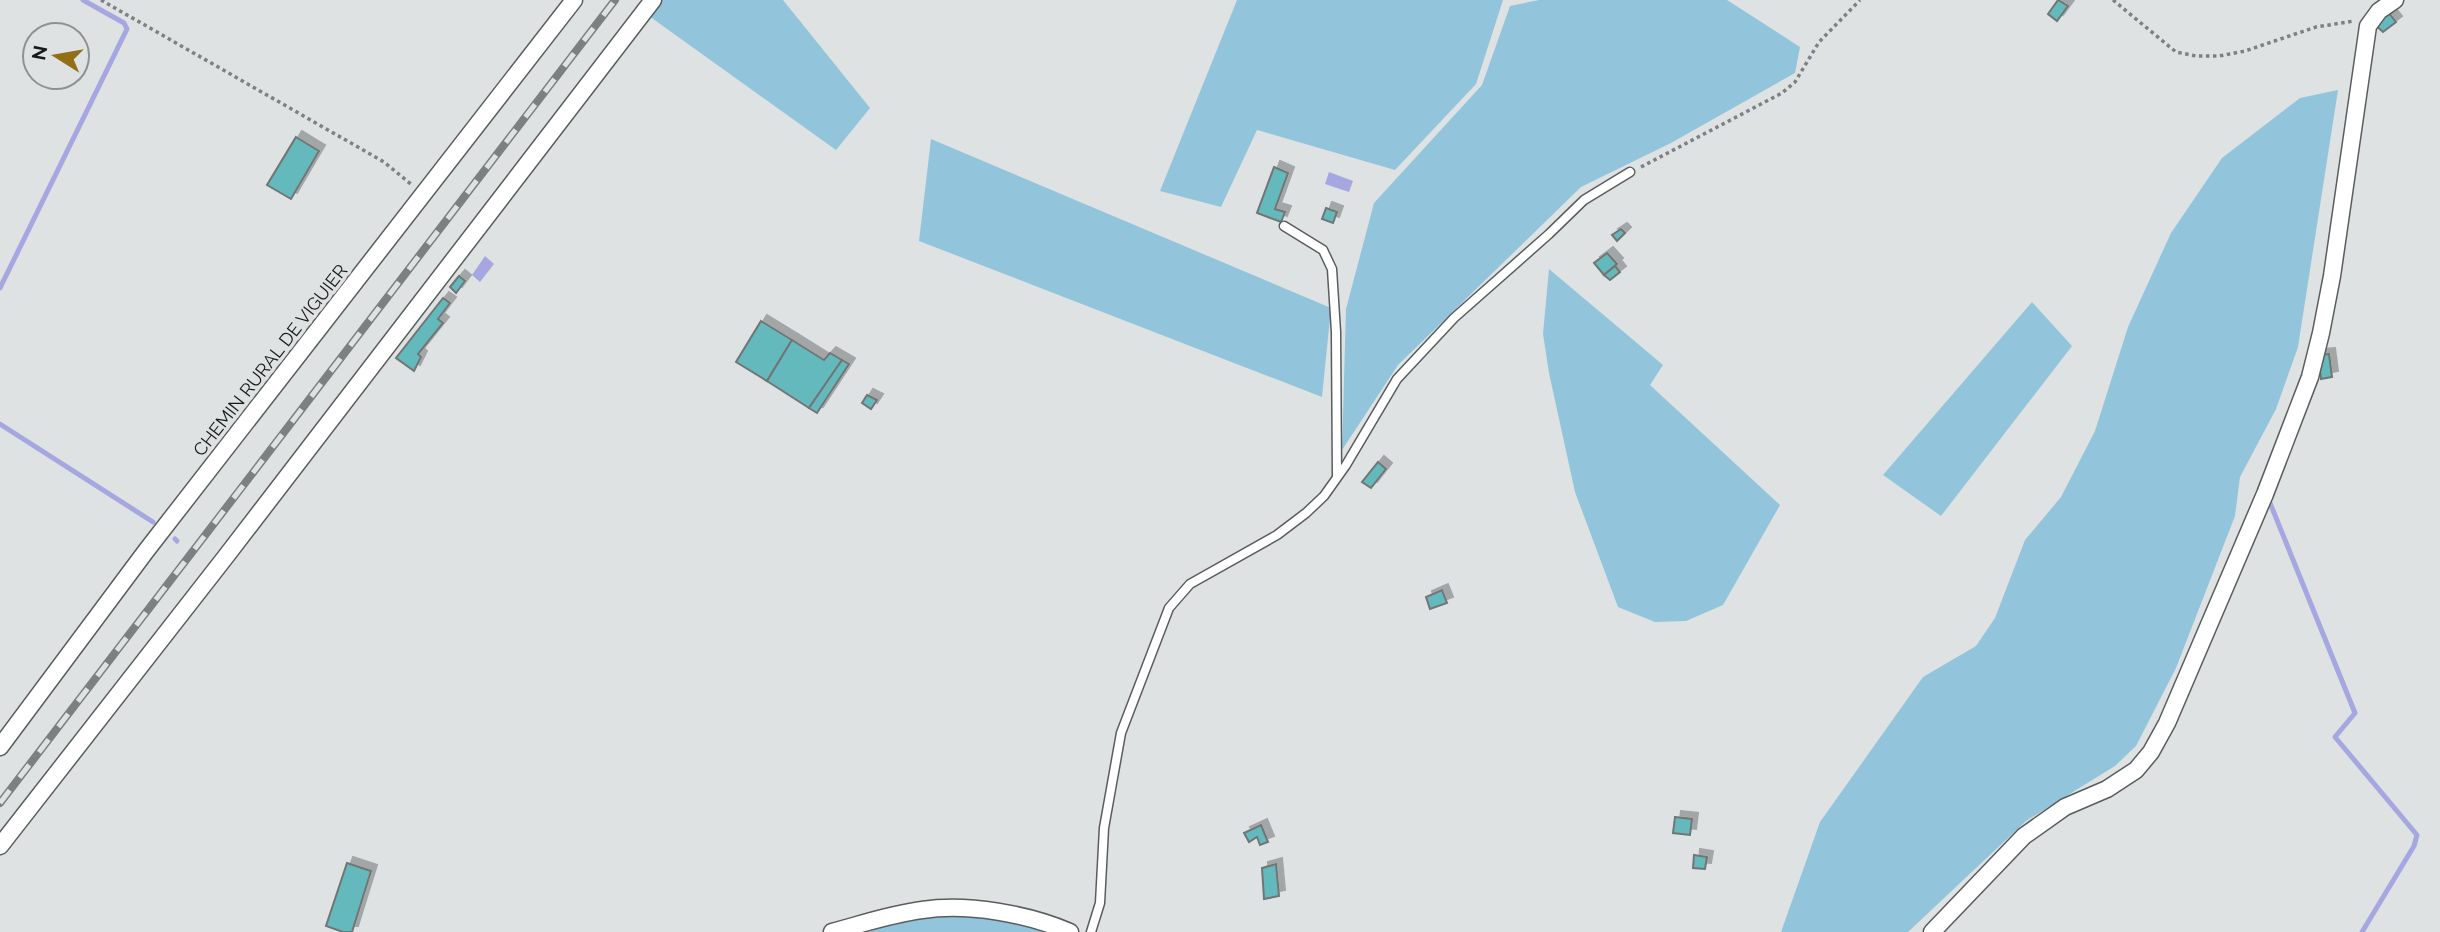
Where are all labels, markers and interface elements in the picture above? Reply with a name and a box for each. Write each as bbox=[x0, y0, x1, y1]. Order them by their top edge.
north arrow bbox=[21, 21, 91, 91]
text: N bbox=[27, 44, 51, 62]
street label: CHEMIN RURAL DE VIGUIER bbox=[189, 260, 351, 460]

